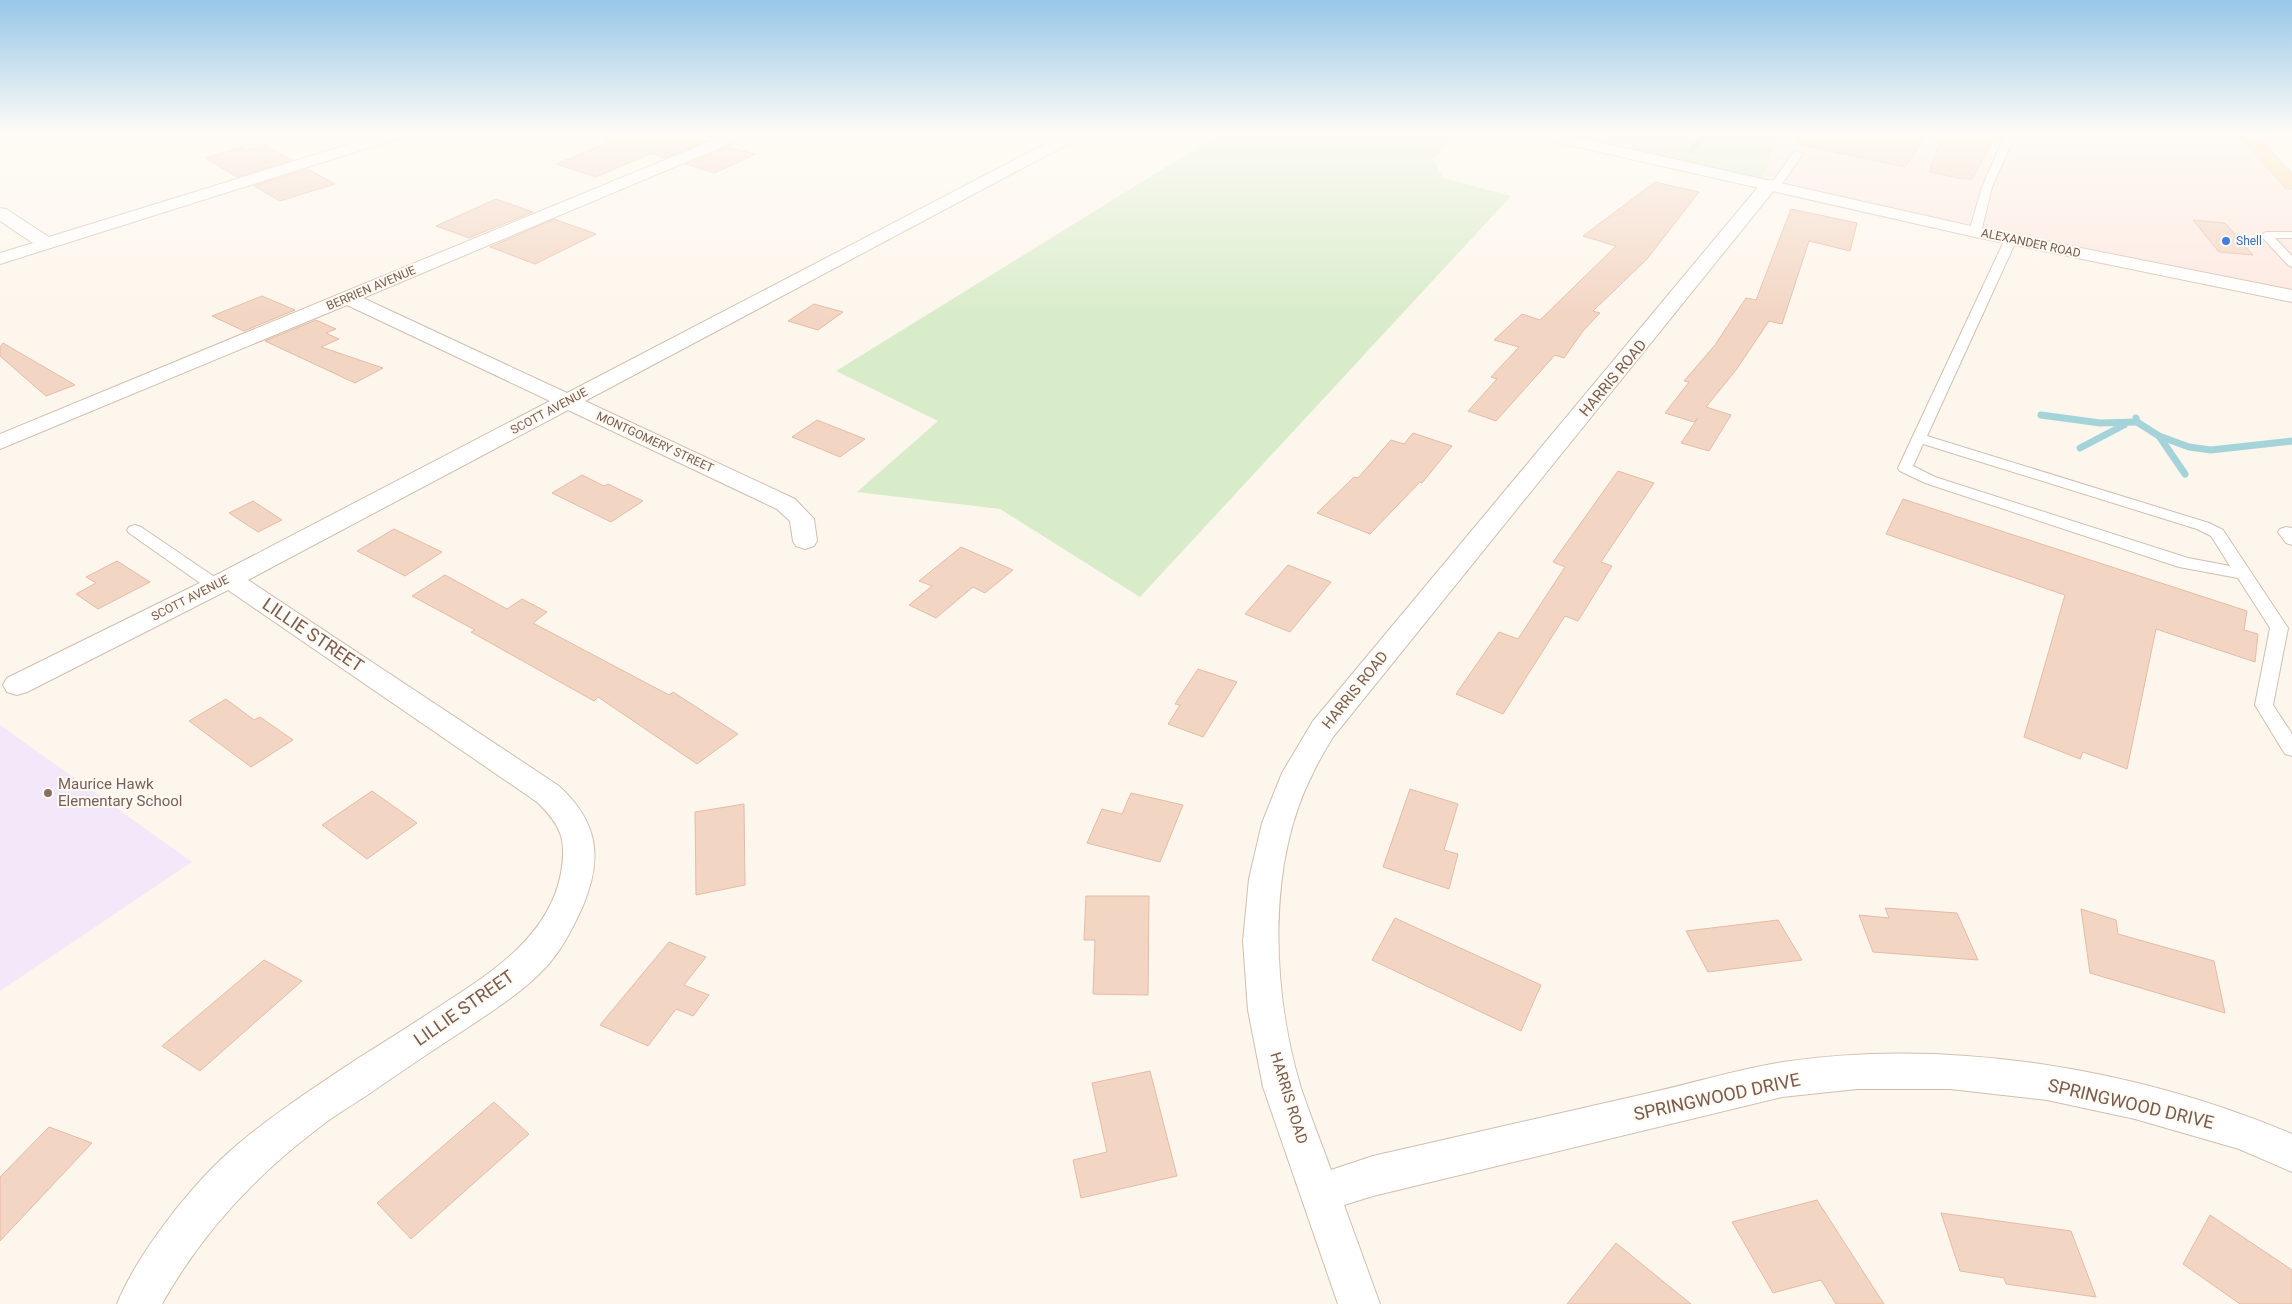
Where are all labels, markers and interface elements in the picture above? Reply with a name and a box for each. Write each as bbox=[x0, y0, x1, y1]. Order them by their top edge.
street label: ALEXANDER ROAD bbox=[1980, 226, 2082, 260]
place label: Shell bbox=[2236, 234, 2262, 248]
marker: Shell bbox=[2220, 235, 2232, 247]
street label: BERRIEN AVENUE bbox=[324, 263, 418, 313]
street label: HARRIS ROAD bbox=[1576, 336, 1650, 420]
street label: SCOTT AVENUE bbox=[508, 385, 590, 437]
street label: MONTGOMERY STREET bbox=[594, 409, 716, 475]
street label: SCOTT AVENUE bbox=[149, 572, 231, 624]
street label: LILLIE STREET bbox=[259, 593, 368, 676]
street label: HARRIS ROAD bbox=[1318, 647, 1392, 733]
place label: Maurice Hawk Elementary School bbox=[58, 775, 182, 810]
marker: Maurice Hawk Elementary School bbox=[42, 787, 54, 799]
street label: LILLIE STREET bbox=[410, 965, 518, 1050]
street label: HARRIS ROAD bbox=[1267, 1050, 1311, 1146]
street label: SPRINGWOOD DRIVE bbox=[1632, 1069, 1802, 1124]
street label: SPRINGWOOD DRIVE bbox=[2046, 1074, 2216, 1133]

